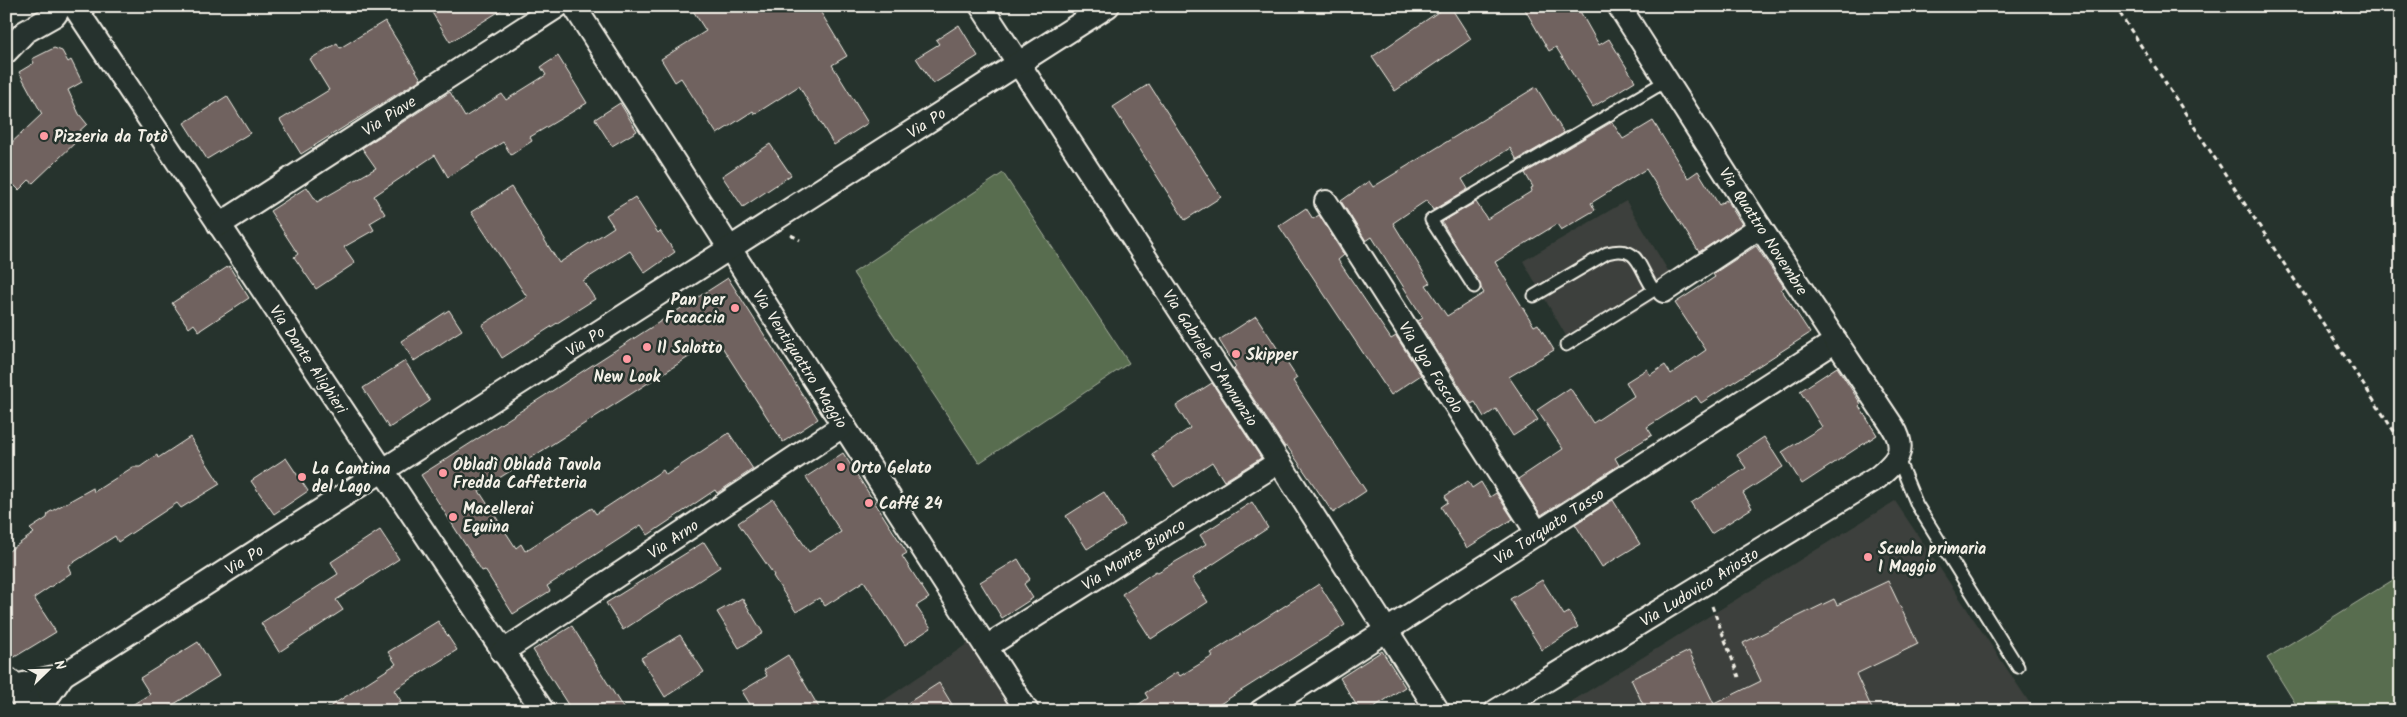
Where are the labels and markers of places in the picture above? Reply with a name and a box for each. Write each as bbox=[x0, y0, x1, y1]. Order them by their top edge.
place label: Pizzeria da Totò bbox=[54, 125, 168, 150]
marker: Pizzeria da Totò bbox=[38, 130, 50, 142]
place label: Pan per Focaccia bbox=[665, 288, 726, 331]
marker: Pan per Focaccia bbox=[729, 302, 741, 314]
place label: Il Salotto bbox=[657, 336, 723, 361]
marker: Il Salotto bbox=[641, 341, 653, 353]
place label: Skipper bbox=[1246, 343, 1299, 368]
marker: Skipper bbox=[1230, 348, 1242, 360]
marker: New Look bbox=[621, 353, 633, 365]
place label: New Look bbox=[594, 365, 661, 390]
place label: Obladì Obladà Tavola Fredda Caffetteria bbox=[453, 453, 601, 496]
place label: Orto Gelato bbox=[851, 456, 932, 481]
place label: La Cantina del Lago bbox=[312, 457, 390, 500]
marker: Orto Gelato bbox=[835, 461, 847, 473]
marker: Obladì Obladà Tavola Fredda Caffetteria bbox=[437, 467, 449, 479]
marker: La Cantina del Lago bbox=[296, 471, 308, 483]
place label: Caffé 24 bbox=[879, 492, 943, 517]
place label: Macellerai Equina bbox=[463, 497, 534, 540]
marker: Caffé 24 bbox=[863, 497, 875, 509]
marker: Macellerai Equina bbox=[447, 511, 459, 523]
place label: Scuola primaria I Maggio bbox=[1878, 537, 1986, 580]
marker: Scuola primaria I Maggio bbox=[1862, 551, 1874, 563]

